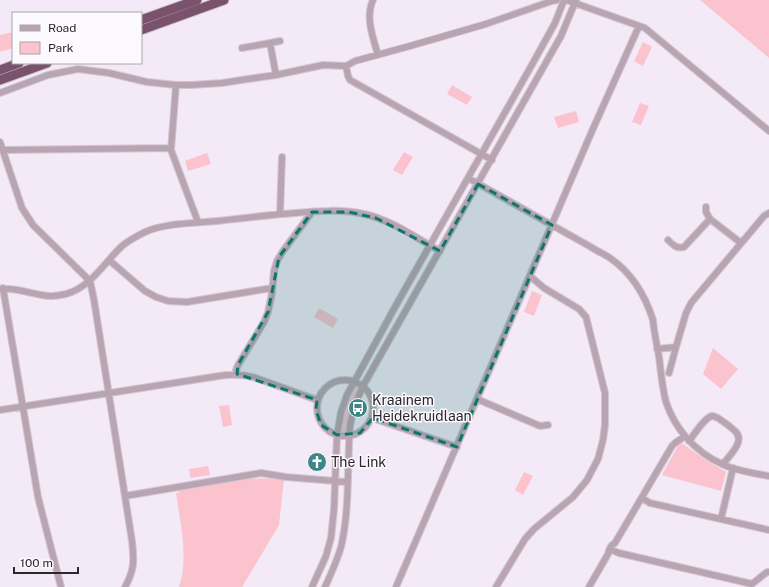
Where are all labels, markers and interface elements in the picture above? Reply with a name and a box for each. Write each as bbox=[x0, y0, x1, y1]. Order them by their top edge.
legend bbox=[12, 12, 142, 64]
text: Road bbox=[48, 21, 76, 35]
text: Park bbox=[48, 41, 74, 55]
place label: Kraainem Heidekruidlaan bbox=[372, 392, 471, 424]
bus stop icon: Kraainem Heidekruidlaan bbox=[347, 397, 369, 419]
church icon: The Link bbox=[306, 451, 328, 473]
place label: The Link bbox=[331, 454, 386, 470]
scale bar bbox=[14, 549, 78, 575]
text: 100 m bbox=[20, 556, 53, 570]

